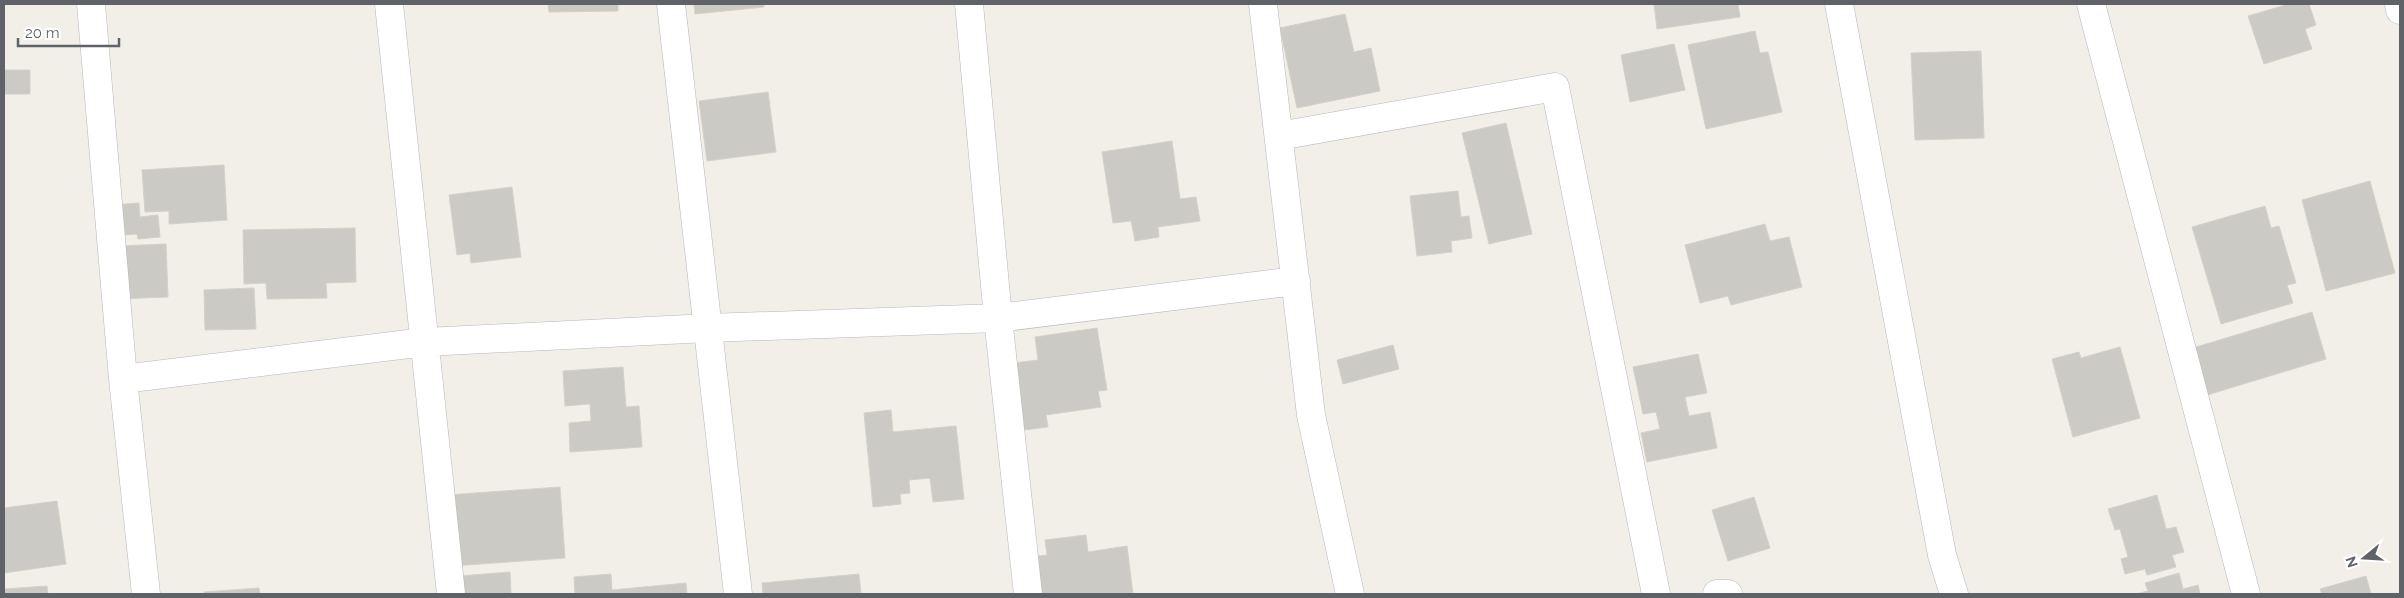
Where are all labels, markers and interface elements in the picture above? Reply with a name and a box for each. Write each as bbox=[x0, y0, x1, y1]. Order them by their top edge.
scale bar bbox=[18, 15, 119, 47]
text: 20 m bbox=[25, 24, 60, 42]
north arrow bbox=[2339, 533, 2389, 583]
text: N bbox=[2342, 554, 2361, 570]

